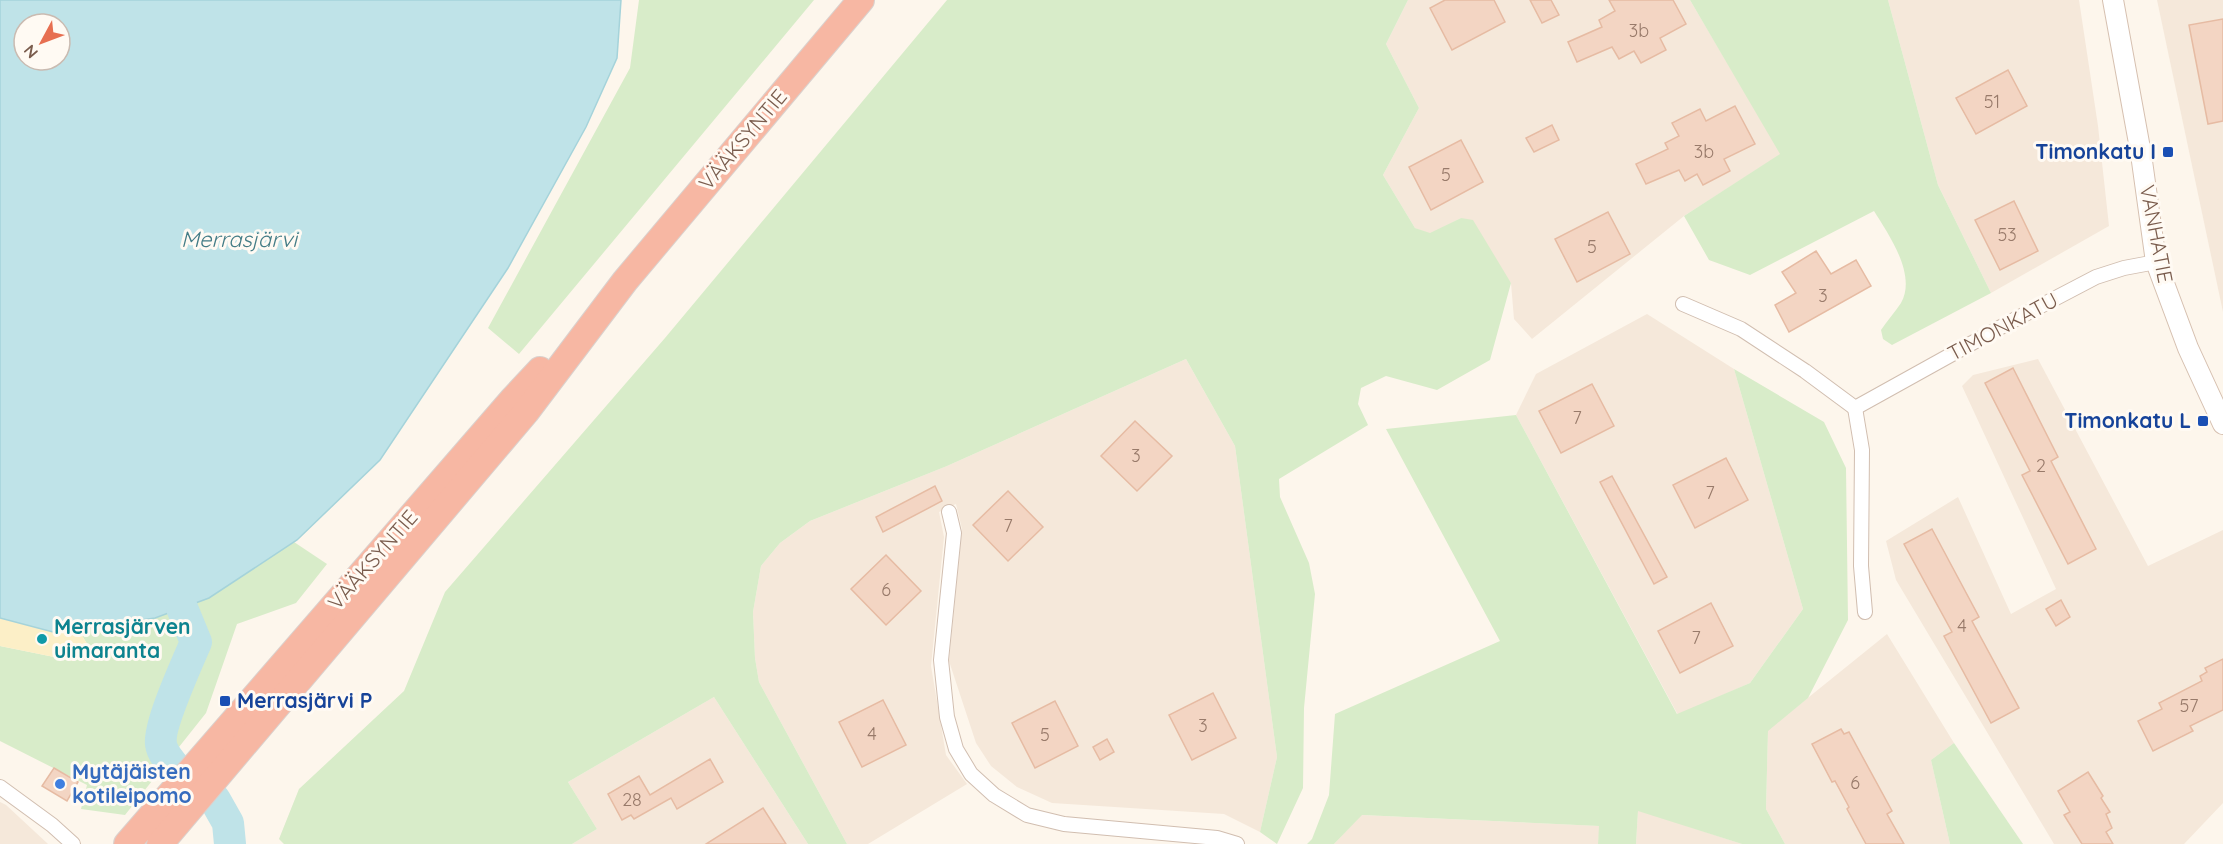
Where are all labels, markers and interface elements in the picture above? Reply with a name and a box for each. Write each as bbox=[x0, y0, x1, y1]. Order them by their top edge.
north arrow bbox=[12, 12, 72, 72]
house number: 3b bbox=[1629, 19, 1649, 42]
text: N bbox=[19, 41, 42, 63]
street label: VÄÄKSYNTIE bbox=[693, 84, 792, 195]
house number: 51 bbox=[1984, 90, 2000, 113]
place label: Timonkatu I bbox=[2035, 138, 2156, 164]
house number: 3b bbox=[1694, 140, 1714, 163]
marker: Timonkatu I bbox=[2161, 145, 2175, 159]
house number: 5 bbox=[1441, 163, 1451, 186]
street label: VANHATIE bbox=[2135, 182, 2179, 285]
house number: 53 bbox=[1997, 223, 2017, 246]
water label: Merrasjärvi bbox=[181, 225, 299, 253]
house number: 5 bbox=[1587, 235, 1597, 258]
house number: 3 bbox=[1818, 284, 1828, 307]
street label: TIMONKATU bbox=[1943, 286, 2062, 366]
house number: 7 bbox=[1572, 406, 1582, 429]
place label: Timonkatu L bbox=[2064, 407, 2191, 433]
marker: Timonkatu L bbox=[2196, 414, 2210, 428]
house number: 3 bbox=[1131, 444, 1141, 467]
house number: 2 bbox=[2036, 454, 2046, 477]
house number: 7 bbox=[1705, 481, 1715, 504]
street label: VÄÄKSYNTIE bbox=[322, 504, 423, 614]
house number: 7 bbox=[1003, 514, 1013, 537]
house number: 6 bbox=[881, 578, 891, 601]
place label: Merrasjärven uimaranta bbox=[54, 613, 191, 663]
house number: 4 bbox=[1957, 614, 1967, 637]
house number: 7 bbox=[1691, 626, 1701, 649]
marker: Merrasjärven uimaranta bbox=[35, 632, 49, 646]
place label: Merrasjärvi P bbox=[237, 687, 372, 713]
marker: Merrasjärvi P bbox=[218, 694, 232, 708]
house number: 57 bbox=[2179, 694, 2199, 717]
house number: 3 bbox=[1198, 714, 1208, 737]
house number: 4 bbox=[867, 722, 877, 745]
house number: 5 bbox=[1040, 723, 1050, 746]
place label: Mytäjäisten kotileipomo bbox=[72, 758, 192, 808]
house number: 6 bbox=[1850, 771, 1860, 794]
marker: Mytäjäisten kotileipomo bbox=[53, 777, 67, 791]
house number: 28 bbox=[622, 788, 642, 811]

